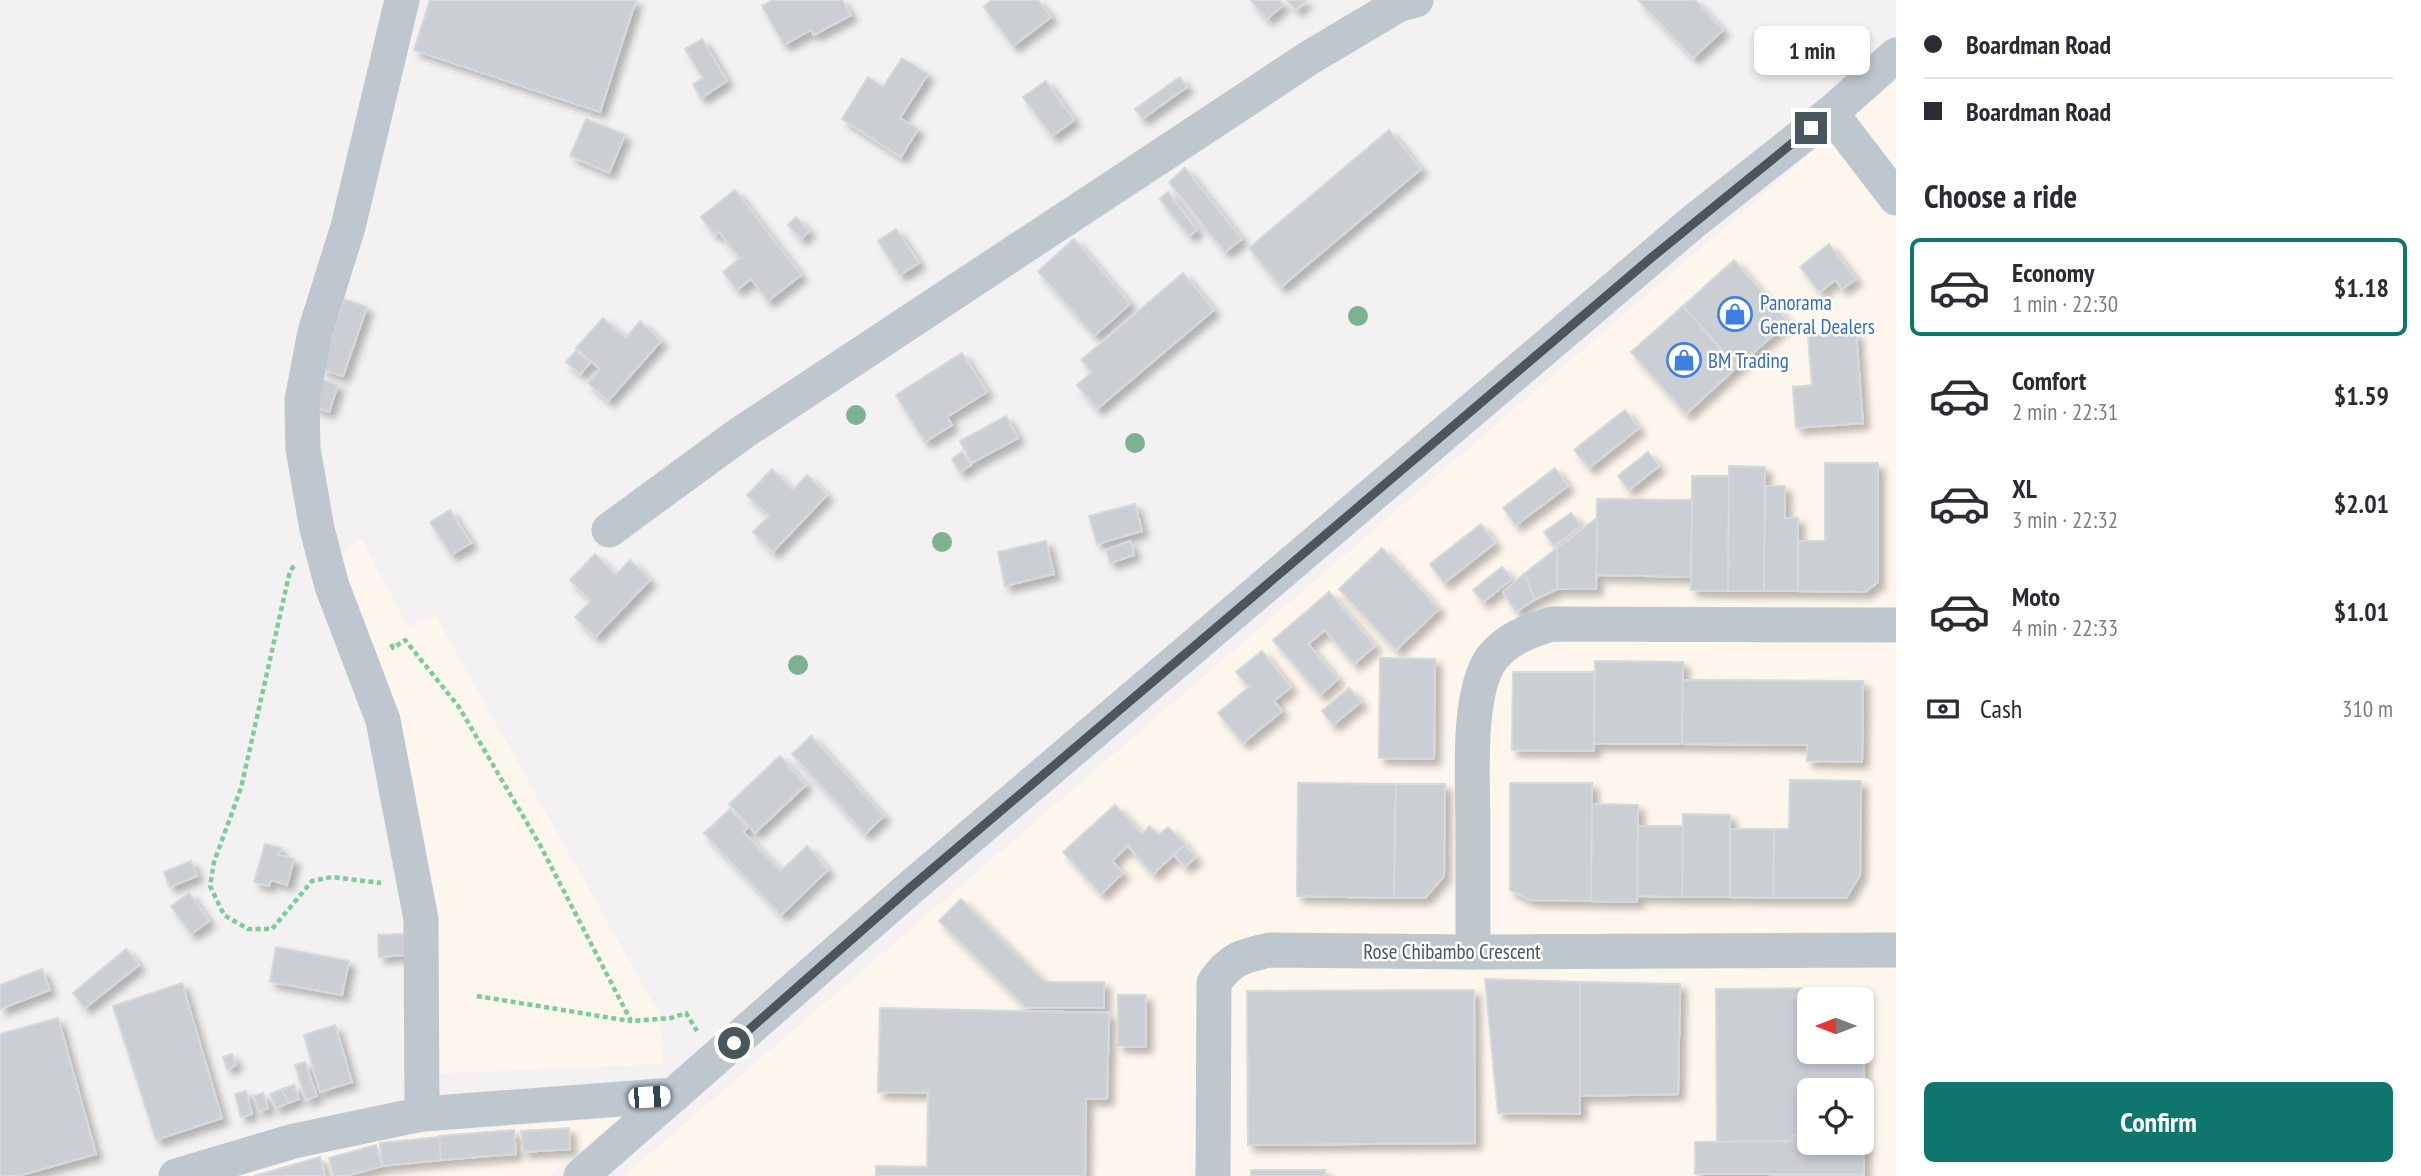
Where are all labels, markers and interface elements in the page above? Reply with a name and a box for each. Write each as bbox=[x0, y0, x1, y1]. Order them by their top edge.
callout: 1 min bbox=[1753, 26, 1869, 76]
text: Boardman Road bbox=[1966, 28, 2111, 61]
text: 1 min bbox=[1789, 36, 1835, 65]
text: Boardman Road bbox=[1966, 95, 2111, 128]
route end bbox=[1795, 112, 1827, 144]
text: Choose a ride bbox=[1924, 175, 2077, 217]
icon: car bbox=[1928, 256, 1991, 319]
text: Economy bbox=[2012, 256, 2094, 289]
text: $1.18 bbox=[2334, 271, 2389, 304]
place label: Panorama General Dealers bbox=[1760, 289, 1875, 340]
text: 1 min · 22:30 bbox=[2012, 289, 2118, 318]
shop icon: Panorama General Dealers bbox=[1716, 295, 1754, 333]
shop icon: BM Trading bbox=[1665, 341, 1703, 379]
place label: BM Trading bbox=[1708, 347, 1789, 374]
icon: car bbox=[1928, 364, 1991, 427]
text: Comfort bbox=[2012, 364, 2086, 397]
text: $1.59 bbox=[2334, 379, 2389, 412]
text: 2 min · 22:31 bbox=[2012, 397, 2118, 426]
icon: car bbox=[1928, 472, 1991, 535]
text: XL bbox=[2012, 472, 2037, 505]
text: $2.01 bbox=[2334, 487, 2389, 520]
text: 3 min · 22:32 bbox=[2012, 505, 2118, 534]
icon: car bbox=[1928, 580, 1991, 643]
text: Moto bbox=[2012, 580, 2060, 613]
text: $1.01 bbox=[2334, 595, 2389, 628]
text: 4 min · 22:33 bbox=[2012, 613, 2118, 642]
icon: cash bbox=[1924, 690, 1962, 728]
text: Cash bbox=[1980, 692, 2022, 725]
text: 310 m bbox=[2342, 694, 2393, 723]
street label: Rose Chibambo Crescent bbox=[1363, 938, 1541, 965]
north arrow bbox=[1797, 987, 1874, 1064]
map controls bbox=[1797, 987, 1874, 1155]
route start bbox=[718, 1027, 750, 1059]
button: locate bbox=[1797, 1078, 1874, 1155]
button: Confirm bbox=[1924, 1082, 2393, 1162]
car bbox=[628, 1085, 671, 1109]

